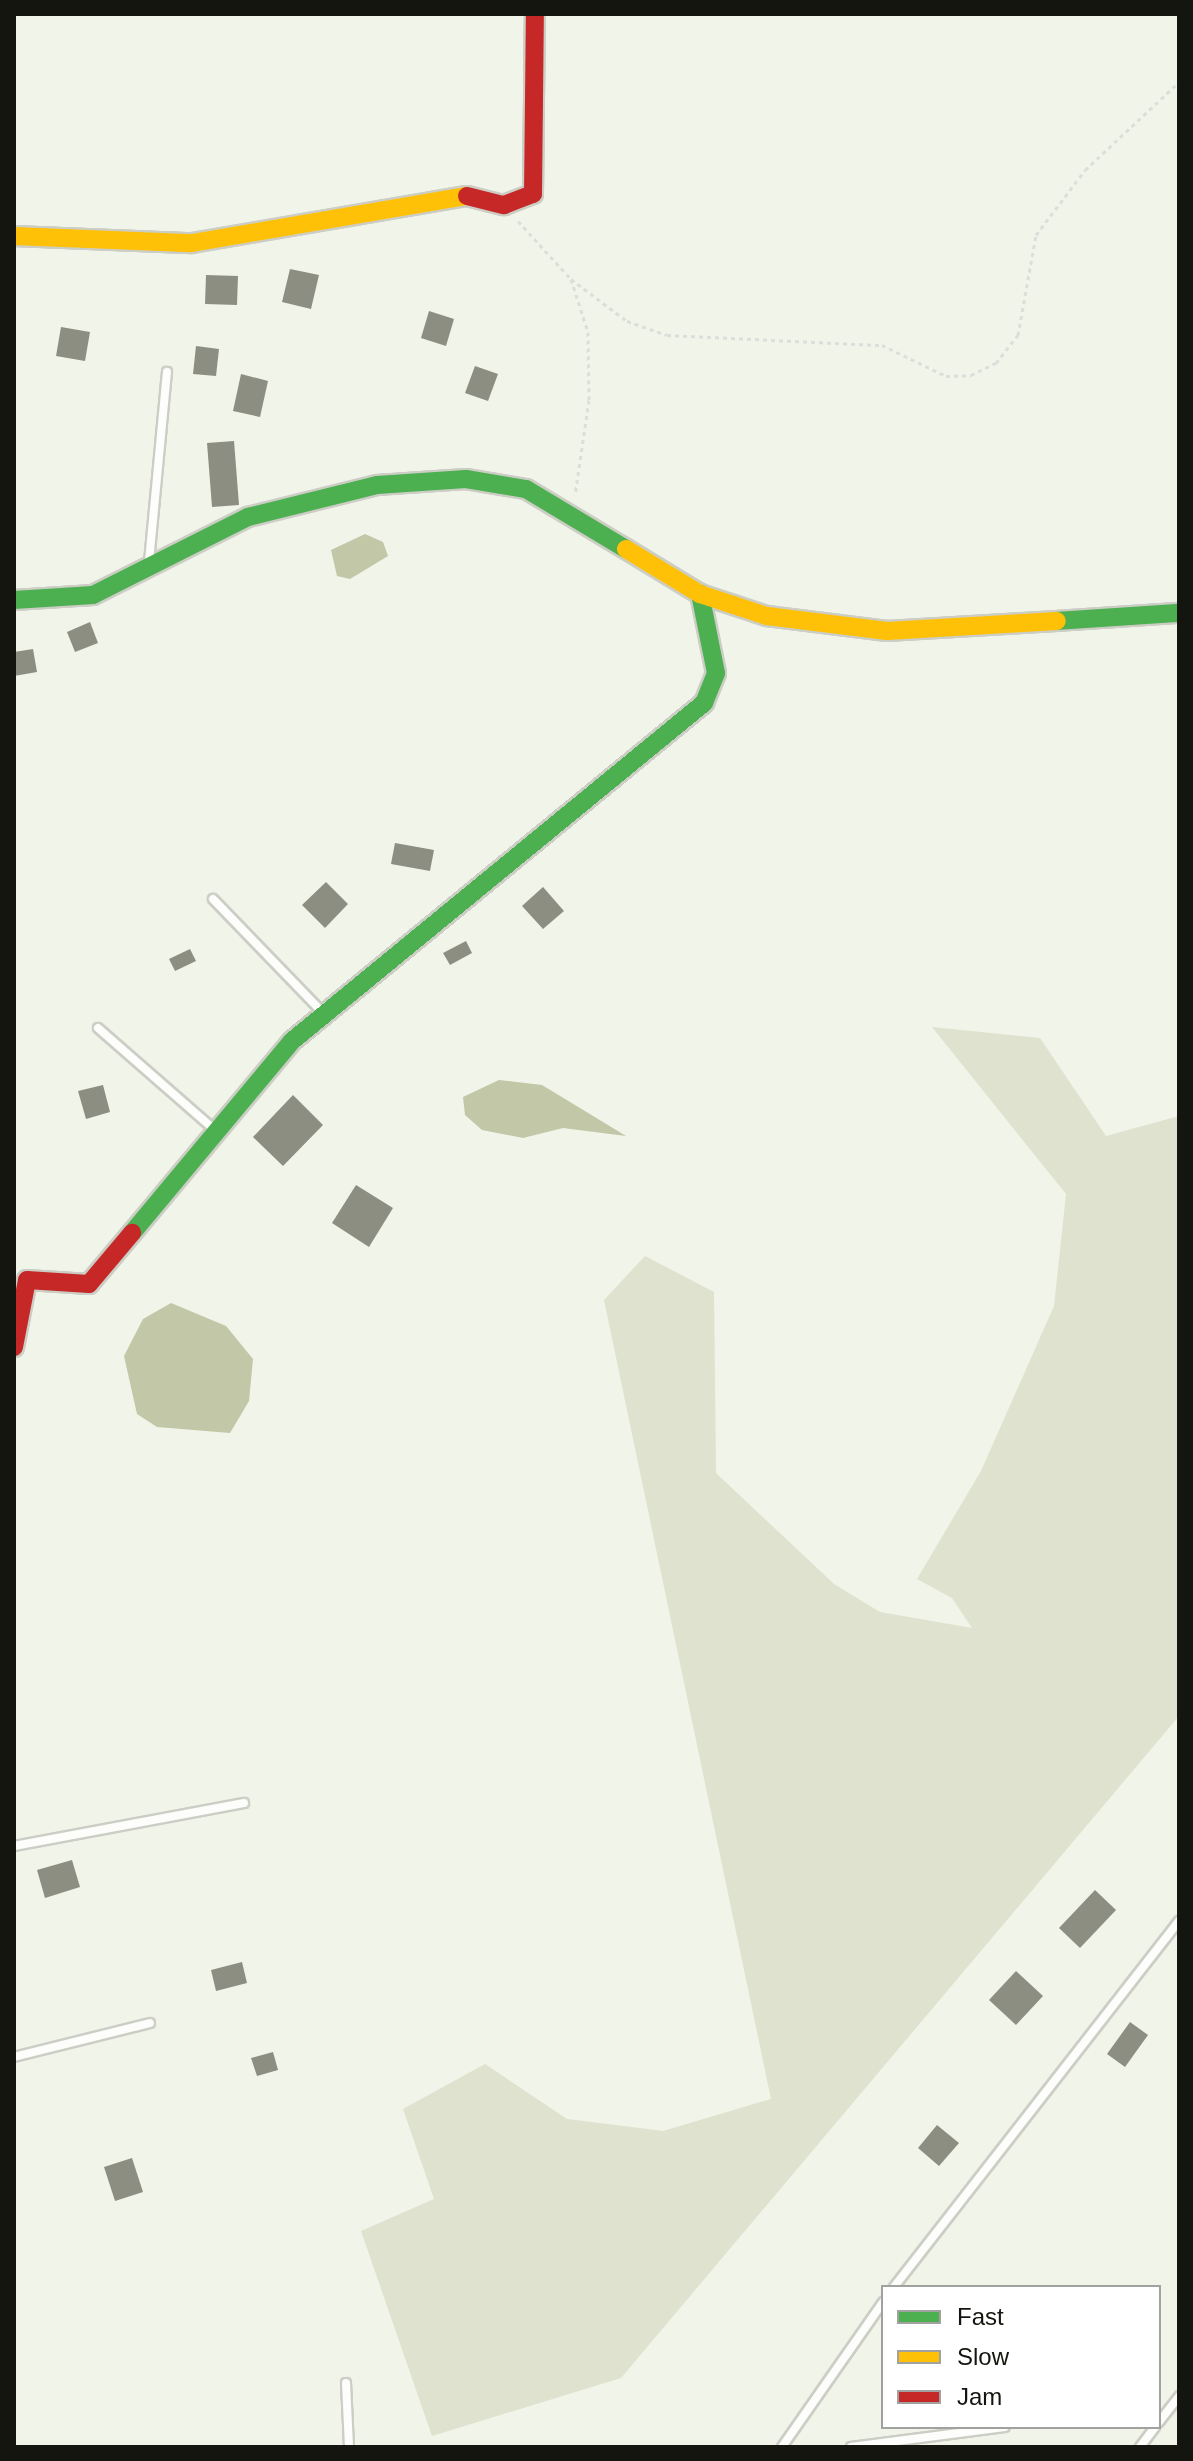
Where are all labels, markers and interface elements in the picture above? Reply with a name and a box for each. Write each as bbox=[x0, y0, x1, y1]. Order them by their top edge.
legend bbox=[881, 2285, 1161, 2429]
text: Fast bbox=[957, 2303, 1004, 2330]
text: Slow bbox=[957, 2343, 1009, 2370]
text: Jam bbox=[957, 2383, 1002, 2410]

